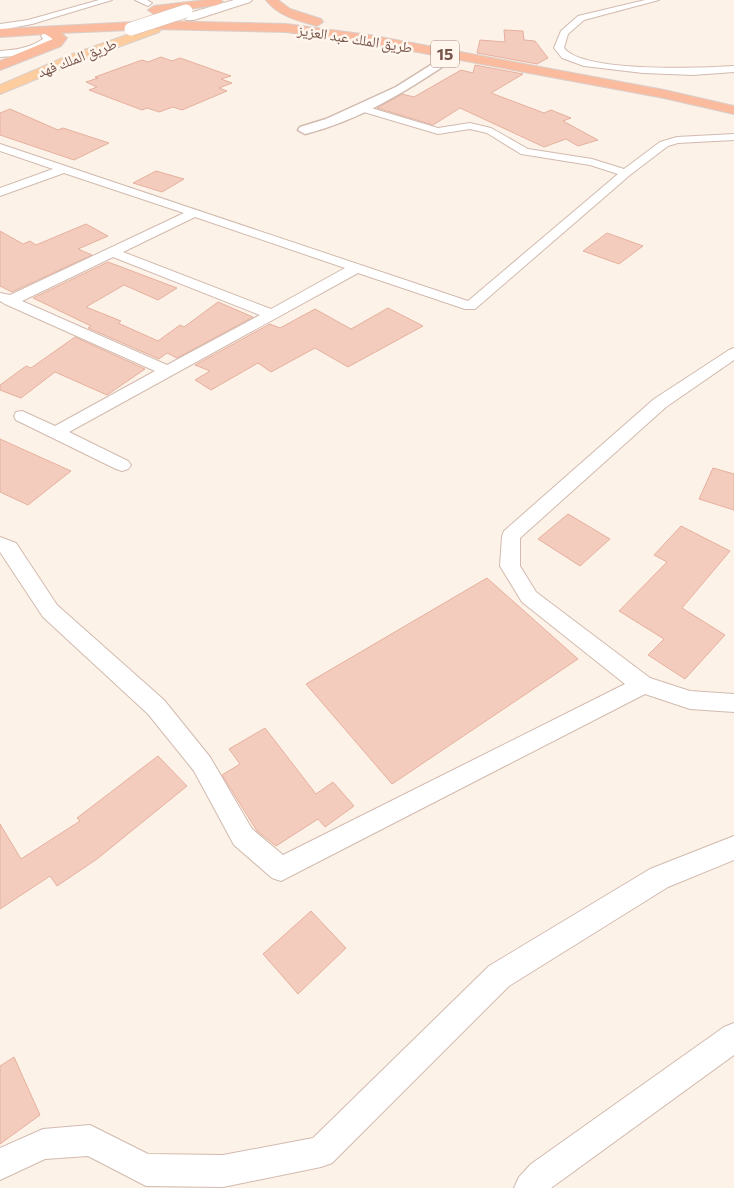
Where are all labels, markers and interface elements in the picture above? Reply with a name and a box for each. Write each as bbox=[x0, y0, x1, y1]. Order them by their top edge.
street label: طريق الملك عبد العزيز bbox=[295, 20, 414, 58]
street label: طريق الملك فهد bbox=[35, 34, 120, 82]
road number: 15 bbox=[431, 41, 459, 68]

